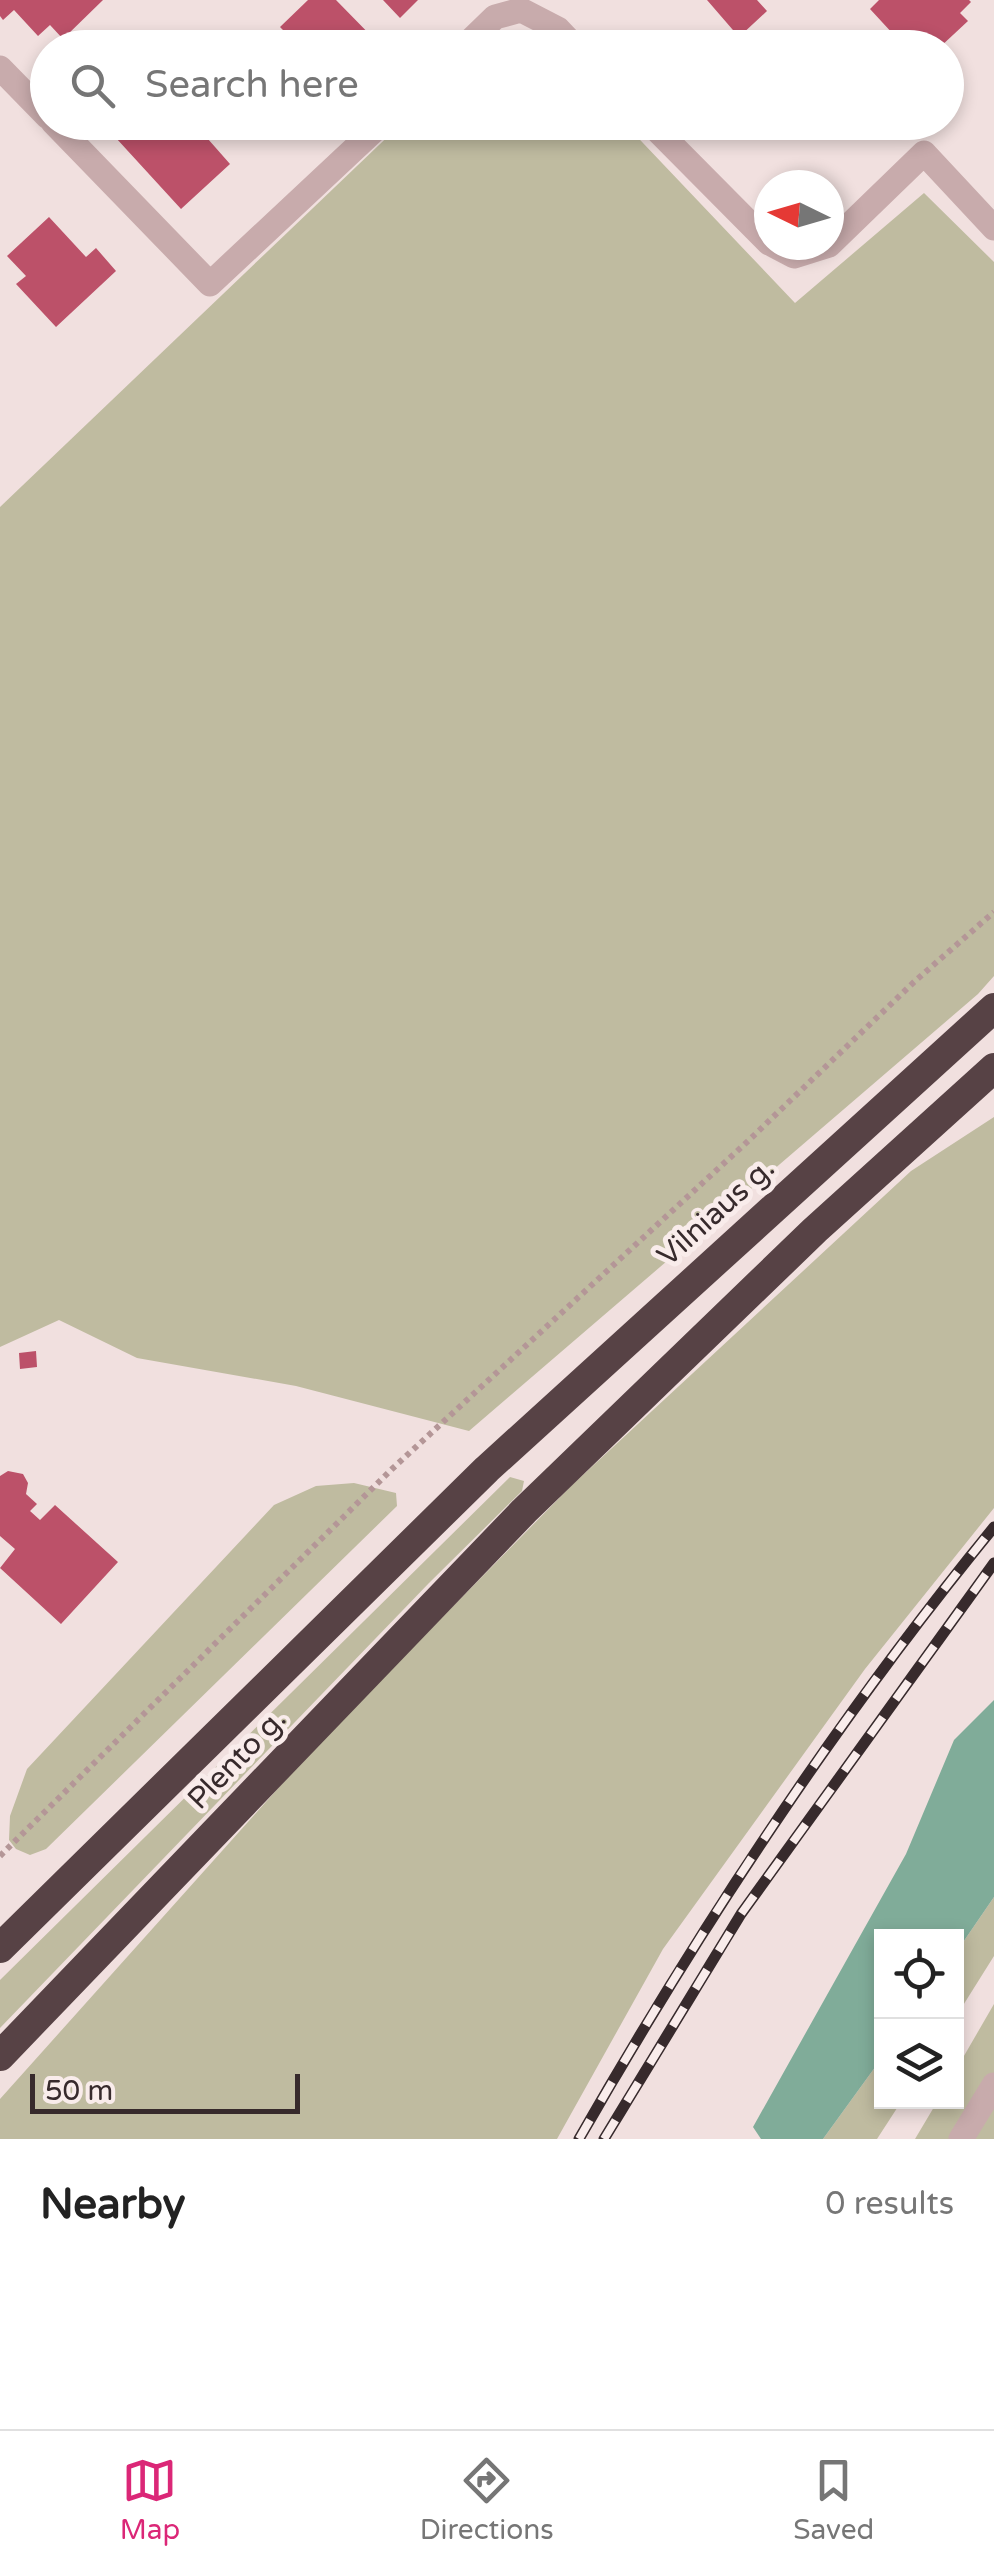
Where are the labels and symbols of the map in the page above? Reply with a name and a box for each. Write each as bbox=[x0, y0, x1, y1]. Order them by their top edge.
north arrow bbox=[754, 170, 844, 260]
street label: Vilniaus g. bbox=[650, 1150, 782, 1274]
street label: Plento g. bbox=[180, 1701, 294, 1817]
scale bar bbox=[30, 2069, 300, 2114]

